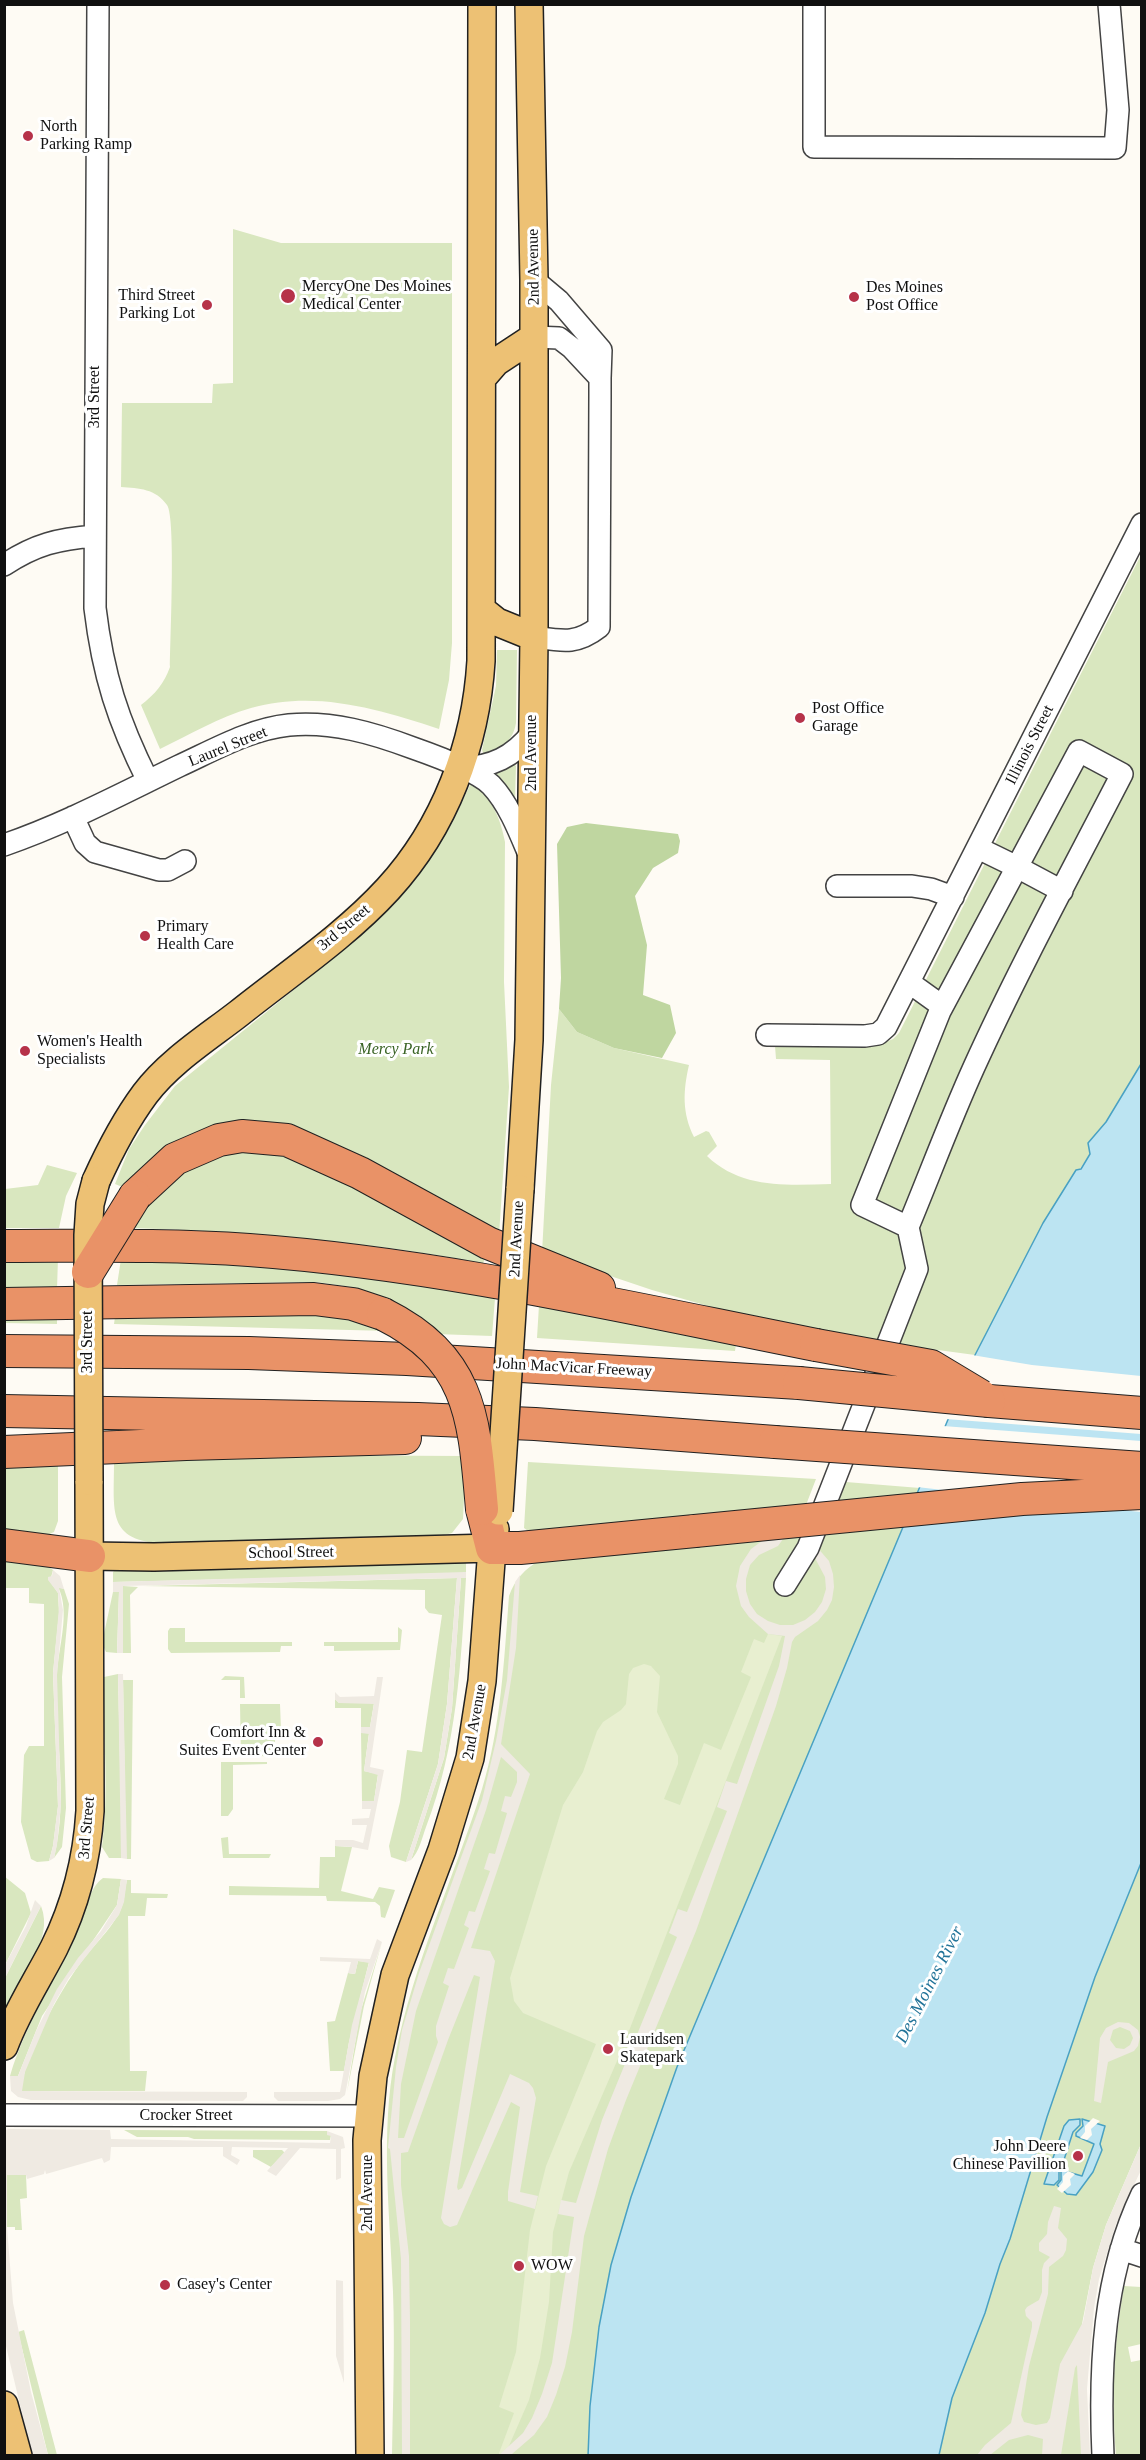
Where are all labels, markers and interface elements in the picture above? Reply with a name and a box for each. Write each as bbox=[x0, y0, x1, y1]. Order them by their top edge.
place label: North Parking Ramp bbox=[40, 117, 132, 155]
marker: North Parking Ramp bbox=[21, 129, 35, 143]
street label: 2nd Avenue bbox=[524, 229, 544, 305]
place label: MercyOne Des Moines Medical Center bbox=[302, 277, 451, 315]
place label: Des Moines Post Office bbox=[866, 278, 943, 316]
place label: Third Street Parking Lot bbox=[118, 286, 195, 324]
marker: MercyOne Des Moines Medical Center bbox=[279, 287, 297, 305]
marker: Des Moines Post Office bbox=[847, 290, 861, 304]
marker: Third Street Parking Lot bbox=[200, 298, 214, 312]
street label: 3rd Street bbox=[85, 366, 105, 428]
place label: Post Office Garage bbox=[812, 699, 884, 737]
street label: Illinois Street bbox=[1002, 702, 1058, 788]
marker: Post Office Garage bbox=[793, 711, 807, 725]
street label: 2nd Avenue bbox=[522, 715, 542, 791]
street label: Laurel Street bbox=[186, 723, 270, 771]
street label: 3rd Street bbox=[314, 901, 374, 955]
place label: Primary Health Care bbox=[157, 917, 234, 955]
marker: Primary Health Care bbox=[138, 929, 152, 943]
place label: Women's Health Specialists bbox=[37, 1032, 142, 1070]
park label: Mercy Park bbox=[358, 1040, 434, 1060]
marker: Women's Health Specialists bbox=[18, 1044, 32, 1058]
street label: 2nd Avenue bbox=[505, 1200, 529, 1278]
street label: 3rd Street bbox=[78, 1311, 98, 1373]
street label: John MacVicar Freeway bbox=[495, 1354, 653, 1382]
street label: School Street bbox=[248, 1543, 334, 1563]
street label: 2nd Avenue bbox=[459, 1683, 491, 1761]
place label: Comfort Inn & Suites Event Center bbox=[179, 1723, 306, 1761]
marker: Comfort Inn & Suites Event Center bbox=[311, 1735, 325, 1749]
street label: 3rd Street bbox=[75, 1796, 99, 1860]
water label: Des Moines River bbox=[891, 1923, 969, 2047]
place label: Lauridsen Skatepark bbox=[620, 2030, 684, 2068]
marker: Lauridsen Skatepark bbox=[601, 2042, 615, 2056]
street label: Crocker Street bbox=[140, 2106, 232, 2126]
place label: John Deere Chinese Pavillion bbox=[953, 2137, 1066, 2175]
marker: John Deere Chinese Pavillion bbox=[1071, 2149, 1085, 2163]
street label: 2nd Avenue bbox=[358, 2155, 378, 2231]
place label: WOW bbox=[531, 2256, 573, 2276]
marker: WOW bbox=[512, 2259, 526, 2273]
place label: Casey's Center bbox=[177, 2275, 272, 2295]
marker: Casey's Center bbox=[158, 2278, 172, 2292]

